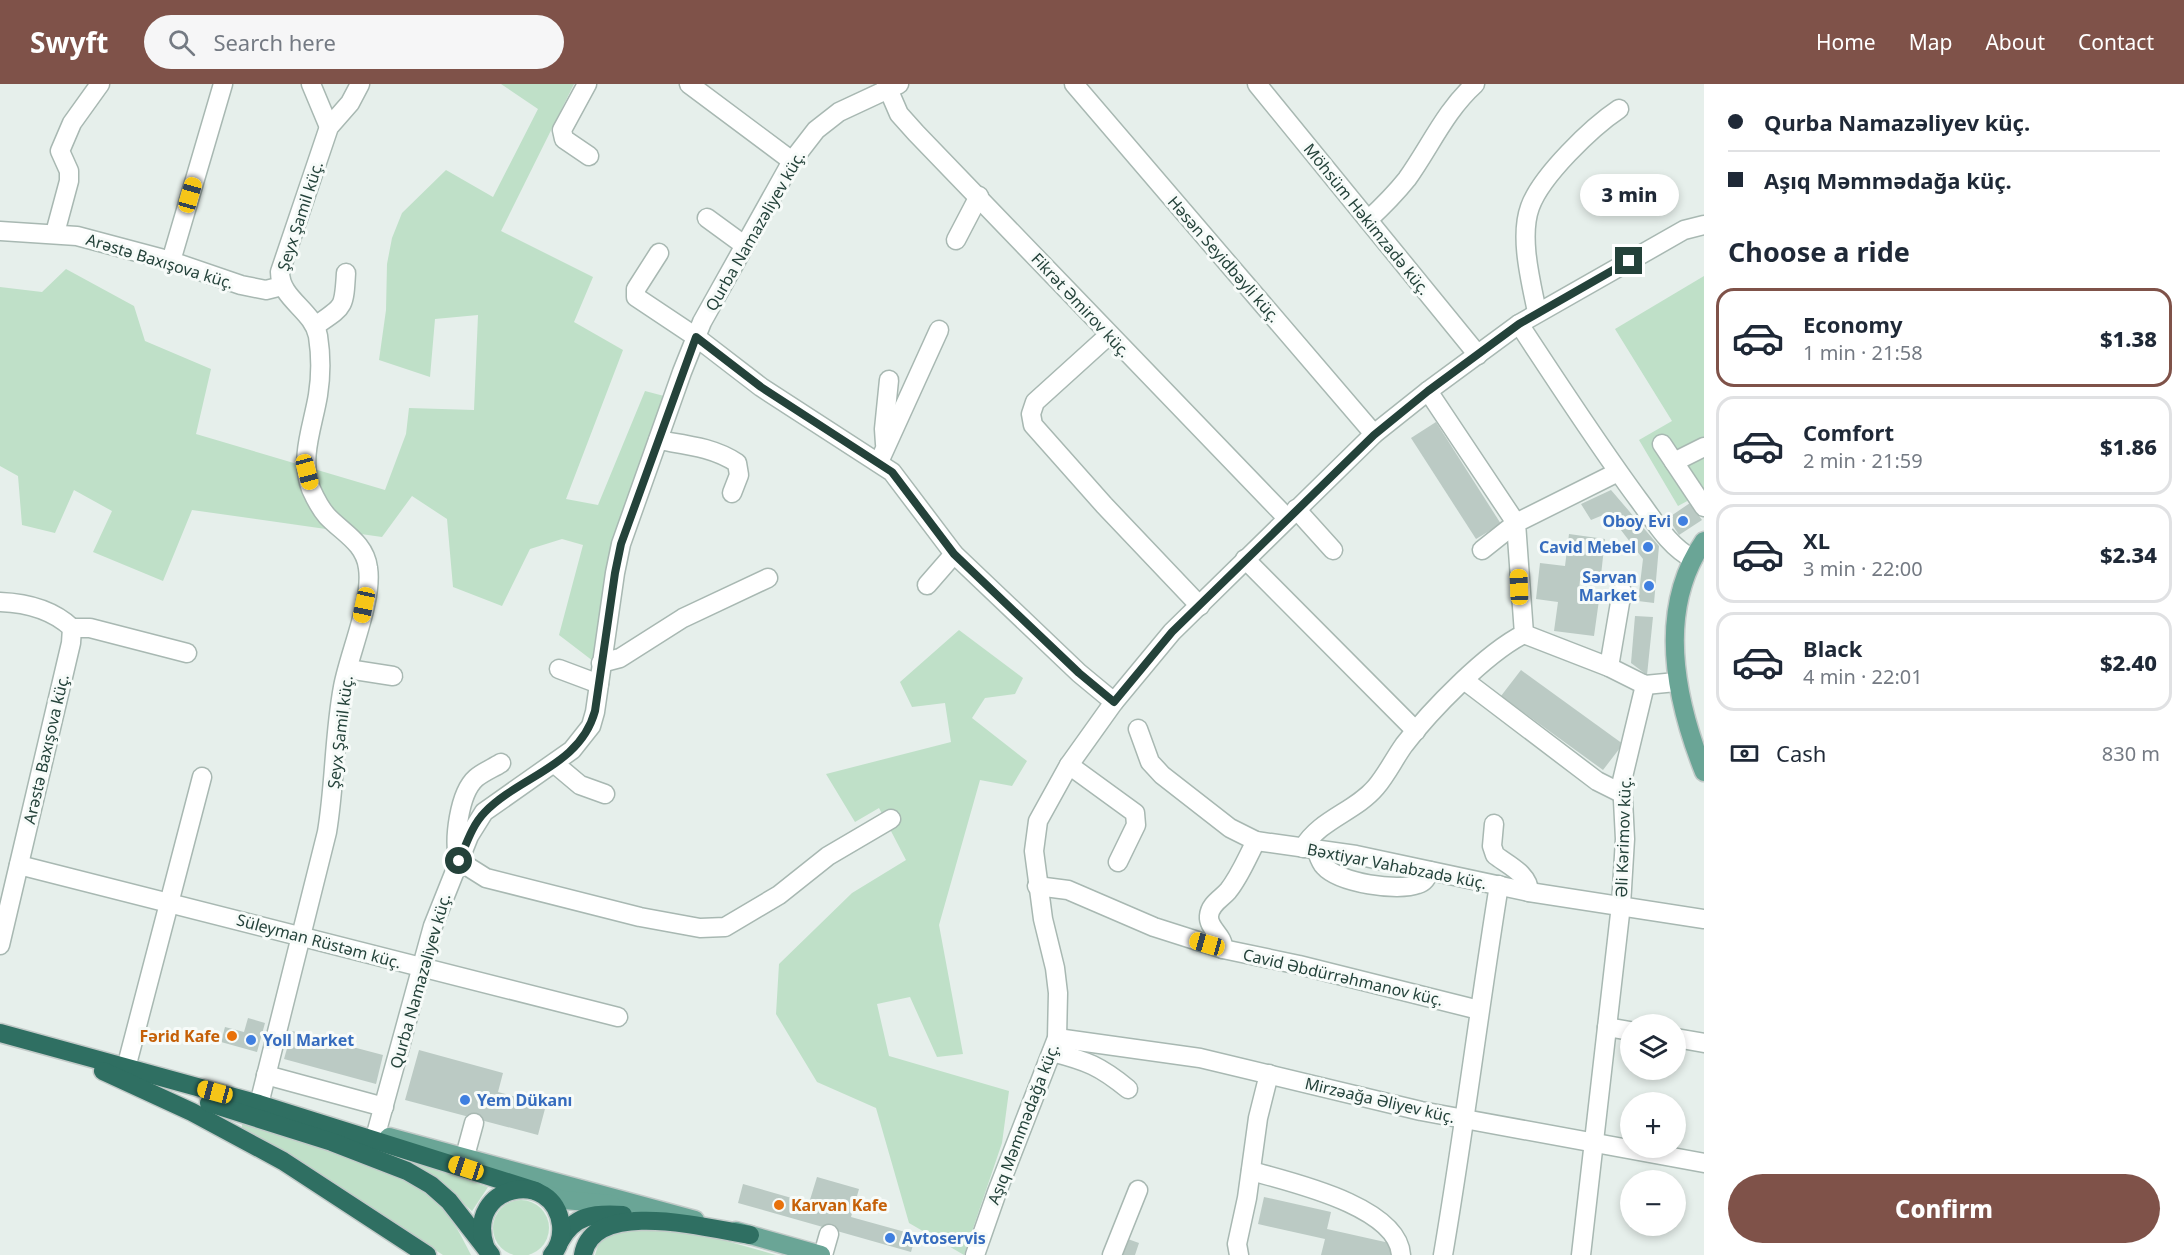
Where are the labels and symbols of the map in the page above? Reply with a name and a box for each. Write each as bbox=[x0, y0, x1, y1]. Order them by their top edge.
street label: Möhsüm Həkimzadə küç. bbox=[1299, 139, 1435, 299]
street label: Qurba Namazəliyev küç. bbox=[700, 147, 810, 315]
street label: Şeyx Şamil küç. bbox=[272, 158, 328, 274]
callout: 3 min bbox=[1580, 174, 1678, 216]
car bbox=[176, 175, 204, 215]
street label: Həsən Seyidbəyli küç. bbox=[1163, 191, 1285, 327]
street label: Arəstə Baxışova küç. bbox=[84, 228, 236, 294]
route end bbox=[1615, 247, 1642, 274]
street label: Fikrət Əmirov küç. bbox=[1027, 248, 1135, 362]
car bbox=[294, 452, 320, 492]
place label: Oboy Evi bbox=[1602, 510, 1671, 532]
marker: Oboy Evi bbox=[1676, 514, 1690, 528]
place label: Cavid Mebel bbox=[1539, 536, 1636, 558]
marker: Cavid Mebel bbox=[1641, 540, 1655, 554]
place label: Sərvan Market bbox=[1579, 566, 1637, 606]
car bbox=[1509, 569, 1529, 605]
marker: Sərvan Market bbox=[1642, 579, 1656, 593]
car bbox=[351, 586, 377, 624]
street label: Arəstə Baxışova küç. bbox=[18, 672, 74, 826]
street label: Şeyx Şamil küç. bbox=[322, 674, 358, 790]
street label: Əli Kərimov küç. bbox=[1610, 776, 1636, 898]
street label: Bəxtiyar Vahabzadə küç. bbox=[1305, 838, 1489, 894]
route start bbox=[445, 847, 472, 874]
street label: Qurba Namazəliyev küç. bbox=[384, 891, 456, 1071]
street label: Süleyman Rüstəm küç. bbox=[234, 908, 404, 974]
car bbox=[1187, 930, 1227, 958]
street label: Cavid Əbdürrəhmanov küç. bbox=[1241, 943, 1445, 1011]
place label: Fərid Kafe bbox=[140, 1025, 220, 1047]
marker: Fərid Kafe bbox=[225, 1029, 239, 1043]
place label: Yoll Market bbox=[263, 1029, 354, 1051]
marker: Yoll Market bbox=[244, 1033, 258, 1047]
street label: Aşıq Məmmədağa küç. bbox=[982, 1040, 1064, 1208]
street label: Mirzəağa Əliyev küç. bbox=[1303, 1072, 1457, 1128]
car bbox=[195, 1079, 235, 1105]
place label: Yem Dükanı bbox=[477, 1089, 572, 1111]
marker: Yem Dükanı bbox=[458, 1093, 472, 1107]
car bbox=[446, 1154, 486, 1182]
place label: Karvan Kafe bbox=[791, 1194, 888, 1216]
marker: Karvan Kafe bbox=[772, 1198, 786, 1212]
place label: Avtoservis bbox=[902, 1227, 986, 1249]
marker: Avtoservis bbox=[883, 1231, 897, 1245]

